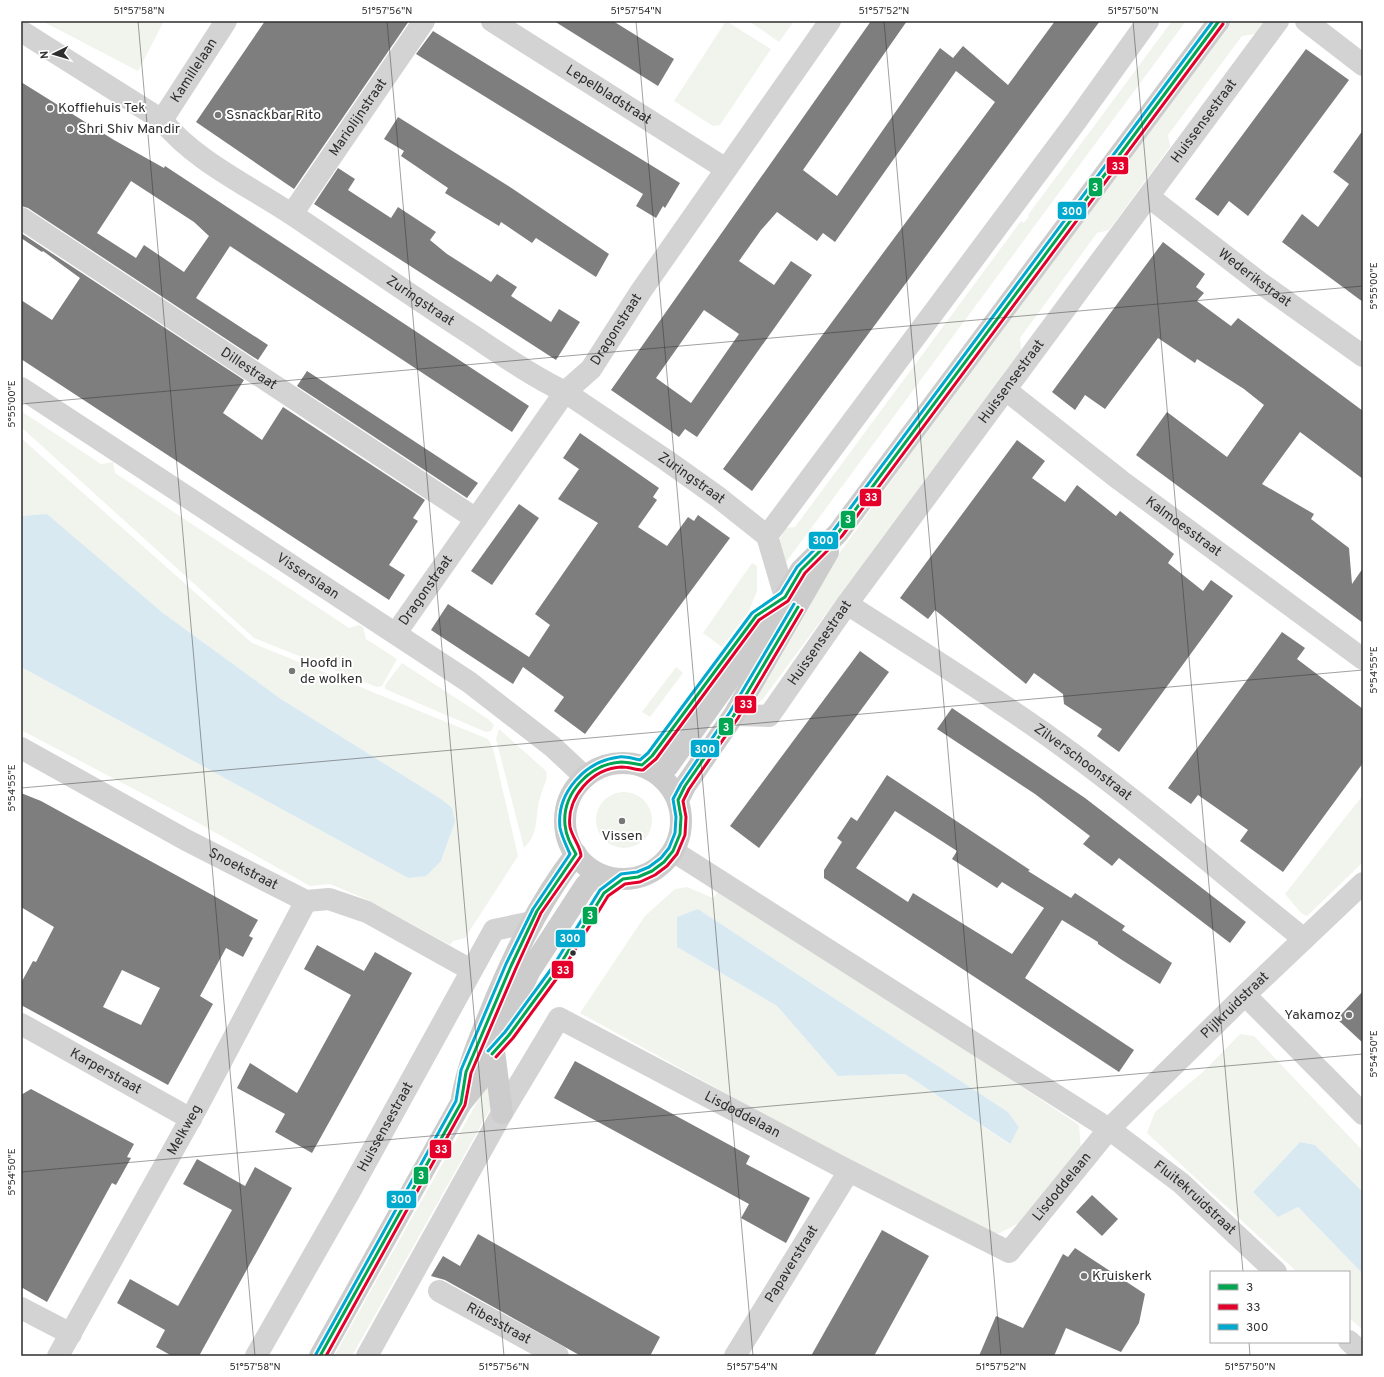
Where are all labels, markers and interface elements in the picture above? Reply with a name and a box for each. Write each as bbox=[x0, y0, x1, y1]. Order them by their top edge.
text: 51°57'58"N bbox=[114, 5, 164, 18]
text: 51°57'56"N bbox=[362, 5, 412, 18]
text: 51°57'54"N bbox=[610, 5, 662, 18]
text: 51°57'52"N bbox=[859, 5, 909, 18]
text: 51°57'50"N bbox=[1107, 5, 1159, 18]
north arrow bbox=[34, 34, 74, 74]
street label: Kamillelaan bbox=[167, 35, 221, 106]
text: N bbox=[38, 50, 52, 59]
street label: Lepelbladstraat bbox=[563, 61, 655, 128]
street label: Mariolijnstraat bbox=[325, 75, 391, 160]
street label: Huissensestraat bbox=[1167, 76, 1241, 166]
place label: Koffiehuis Tek bbox=[58, 100, 146, 117]
marker: Koffiehuis Tek bbox=[45, 103, 55, 113]
place label: Ssnackbar Rito bbox=[226, 107, 321, 124]
marker: Ssnackbar Rito bbox=[213, 110, 223, 120]
place label: Shri Shiv Mandir bbox=[78, 121, 181, 138]
marker: Shri Shiv Mandir bbox=[65, 124, 75, 134]
line badge: 33 bbox=[1106, 156, 1129, 175]
text: 33 bbox=[1111, 160, 1125, 174]
line badge: 3 bbox=[1088, 177, 1103, 197]
text: 3 bbox=[1092, 181, 1098, 195]
line badge: 300 bbox=[1057, 201, 1087, 220]
text: 300 bbox=[1062, 205, 1082, 219]
street label: Wederikstraat bbox=[1215, 245, 1295, 311]
text: 5°55'00"E bbox=[1368, 262, 1381, 310]
street label: Zuringstraat bbox=[383, 272, 457, 330]
street label: Dragonstraat bbox=[587, 290, 646, 369]
street label: Huissensestraat bbox=[975, 336, 1048, 427]
street label: Dillestraat bbox=[217, 344, 280, 393]
text: 5°55'00"E bbox=[6, 380, 19, 428]
street label: Zuringstraat bbox=[655, 449, 728, 508]
line badge: 33 bbox=[859, 488, 882, 507]
text: 33 bbox=[864, 491, 878, 505]
street label: Kalmoesstraat bbox=[1142, 493, 1225, 560]
line badge: 3 bbox=[840, 510, 856, 529]
text: 3 bbox=[845, 513, 851, 527]
line badge: 300 bbox=[808, 531, 839, 550]
text: 300 bbox=[813, 534, 833, 548]
street label: Visserslaan bbox=[273, 549, 342, 603]
street label: Dragonstraat bbox=[395, 552, 456, 629]
street label: Huissensestraat bbox=[784, 597, 855, 689]
text: 5°54'55"E bbox=[1368, 646, 1381, 694]
place label: Hoofd in de wolken bbox=[300, 655, 363, 688]
marker: Hoofd in de wolken bbox=[287, 666, 297, 676]
line badge: 33 bbox=[734, 695, 757, 714]
text: 33 bbox=[739, 698, 753, 712]
line badge: 3 bbox=[718, 717, 734, 736]
street label: Zilverschoonstraat bbox=[1031, 720, 1135, 804]
text: 3 bbox=[723, 721, 729, 735]
line badge: 300 bbox=[690, 739, 720, 758]
text: 300 bbox=[695, 743, 715, 757]
text: 5°54'55"E bbox=[6, 764, 19, 812]
marker: Vissen bbox=[617, 816, 627, 826]
place label: Vissen bbox=[601, 828, 643, 845]
street label: Snoekstraat bbox=[206, 844, 281, 894]
line badge: 3 bbox=[582, 906, 598, 925]
text: 3 bbox=[587, 909, 593, 923]
line badge: 300 bbox=[555, 929, 586, 948]
text: 300 bbox=[560, 932, 580, 946]
unlabelled marker bbox=[568, 948, 578, 958]
line badge: 33 bbox=[551, 960, 574, 979]
text: 33 bbox=[556, 964, 570, 978]
street label: Pijlkruidstraat bbox=[1197, 968, 1272, 1042]
place label: Yakamoz bbox=[1284, 1007, 1341, 1024]
marker: Yakamoz bbox=[1344, 1010, 1354, 1020]
text: 5°54'50"E bbox=[1368, 1030, 1381, 1078]
street label: Karperstraat bbox=[67, 1045, 144, 1098]
street label: Huissensestraat bbox=[354, 1079, 417, 1175]
street label: Lisdoddelaan bbox=[701, 1088, 783, 1142]
street label: Melkweg bbox=[163, 1102, 205, 1158]
line badge: 33 bbox=[429, 1139, 452, 1159]
text: 33 bbox=[434, 1143, 448, 1157]
text: 5°54'50"E bbox=[6, 1148, 19, 1196]
street label: Lisdoddelaan bbox=[1029, 1149, 1095, 1225]
street label: Fluitekruidstraat bbox=[1150, 1157, 1239, 1238]
line badge: 3 bbox=[413, 1166, 429, 1185]
text: 3 bbox=[418, 1169, 424, 1183]
line badge: 300 bbox=[386, 1190, 417, 1209]
text: 300 bbox=[391, 1193, 411, 1207]
street label: Papaverstraat bbox=[761, 1222, 822, 1306]
place label: Kruiskerk bbox=[1092, 1268, 1152, 1285]
marker: Kruiskerk bbox=[1079, 1271, 1089, 1281]
legend bbox=[1210, 1271, 1350, 1343]
text: 3 bbox=[1246, 1280, 1253, 1296]
street label: Ribesstraat bbox=[463, 1299, 534, 1348]
text: 33 bbox=[1246, 1300, 1260, 1316]
text: 300 bbox=[1246, 1320, 1268, 1336]
text: 51°57'58"N bbox=[230, 1361, 280, 1374]
text: 51°57'56"N bbox=[479, 1361, 529, 1374]
text: 51°57'54"N bbox=[726, 1361, 778, 1374]
text: 51°57'52"N bbox=[976, 1361, 1026, 1374]
text: 51°57'50"N bbox=[1224, 1361, 1276, 1374]

